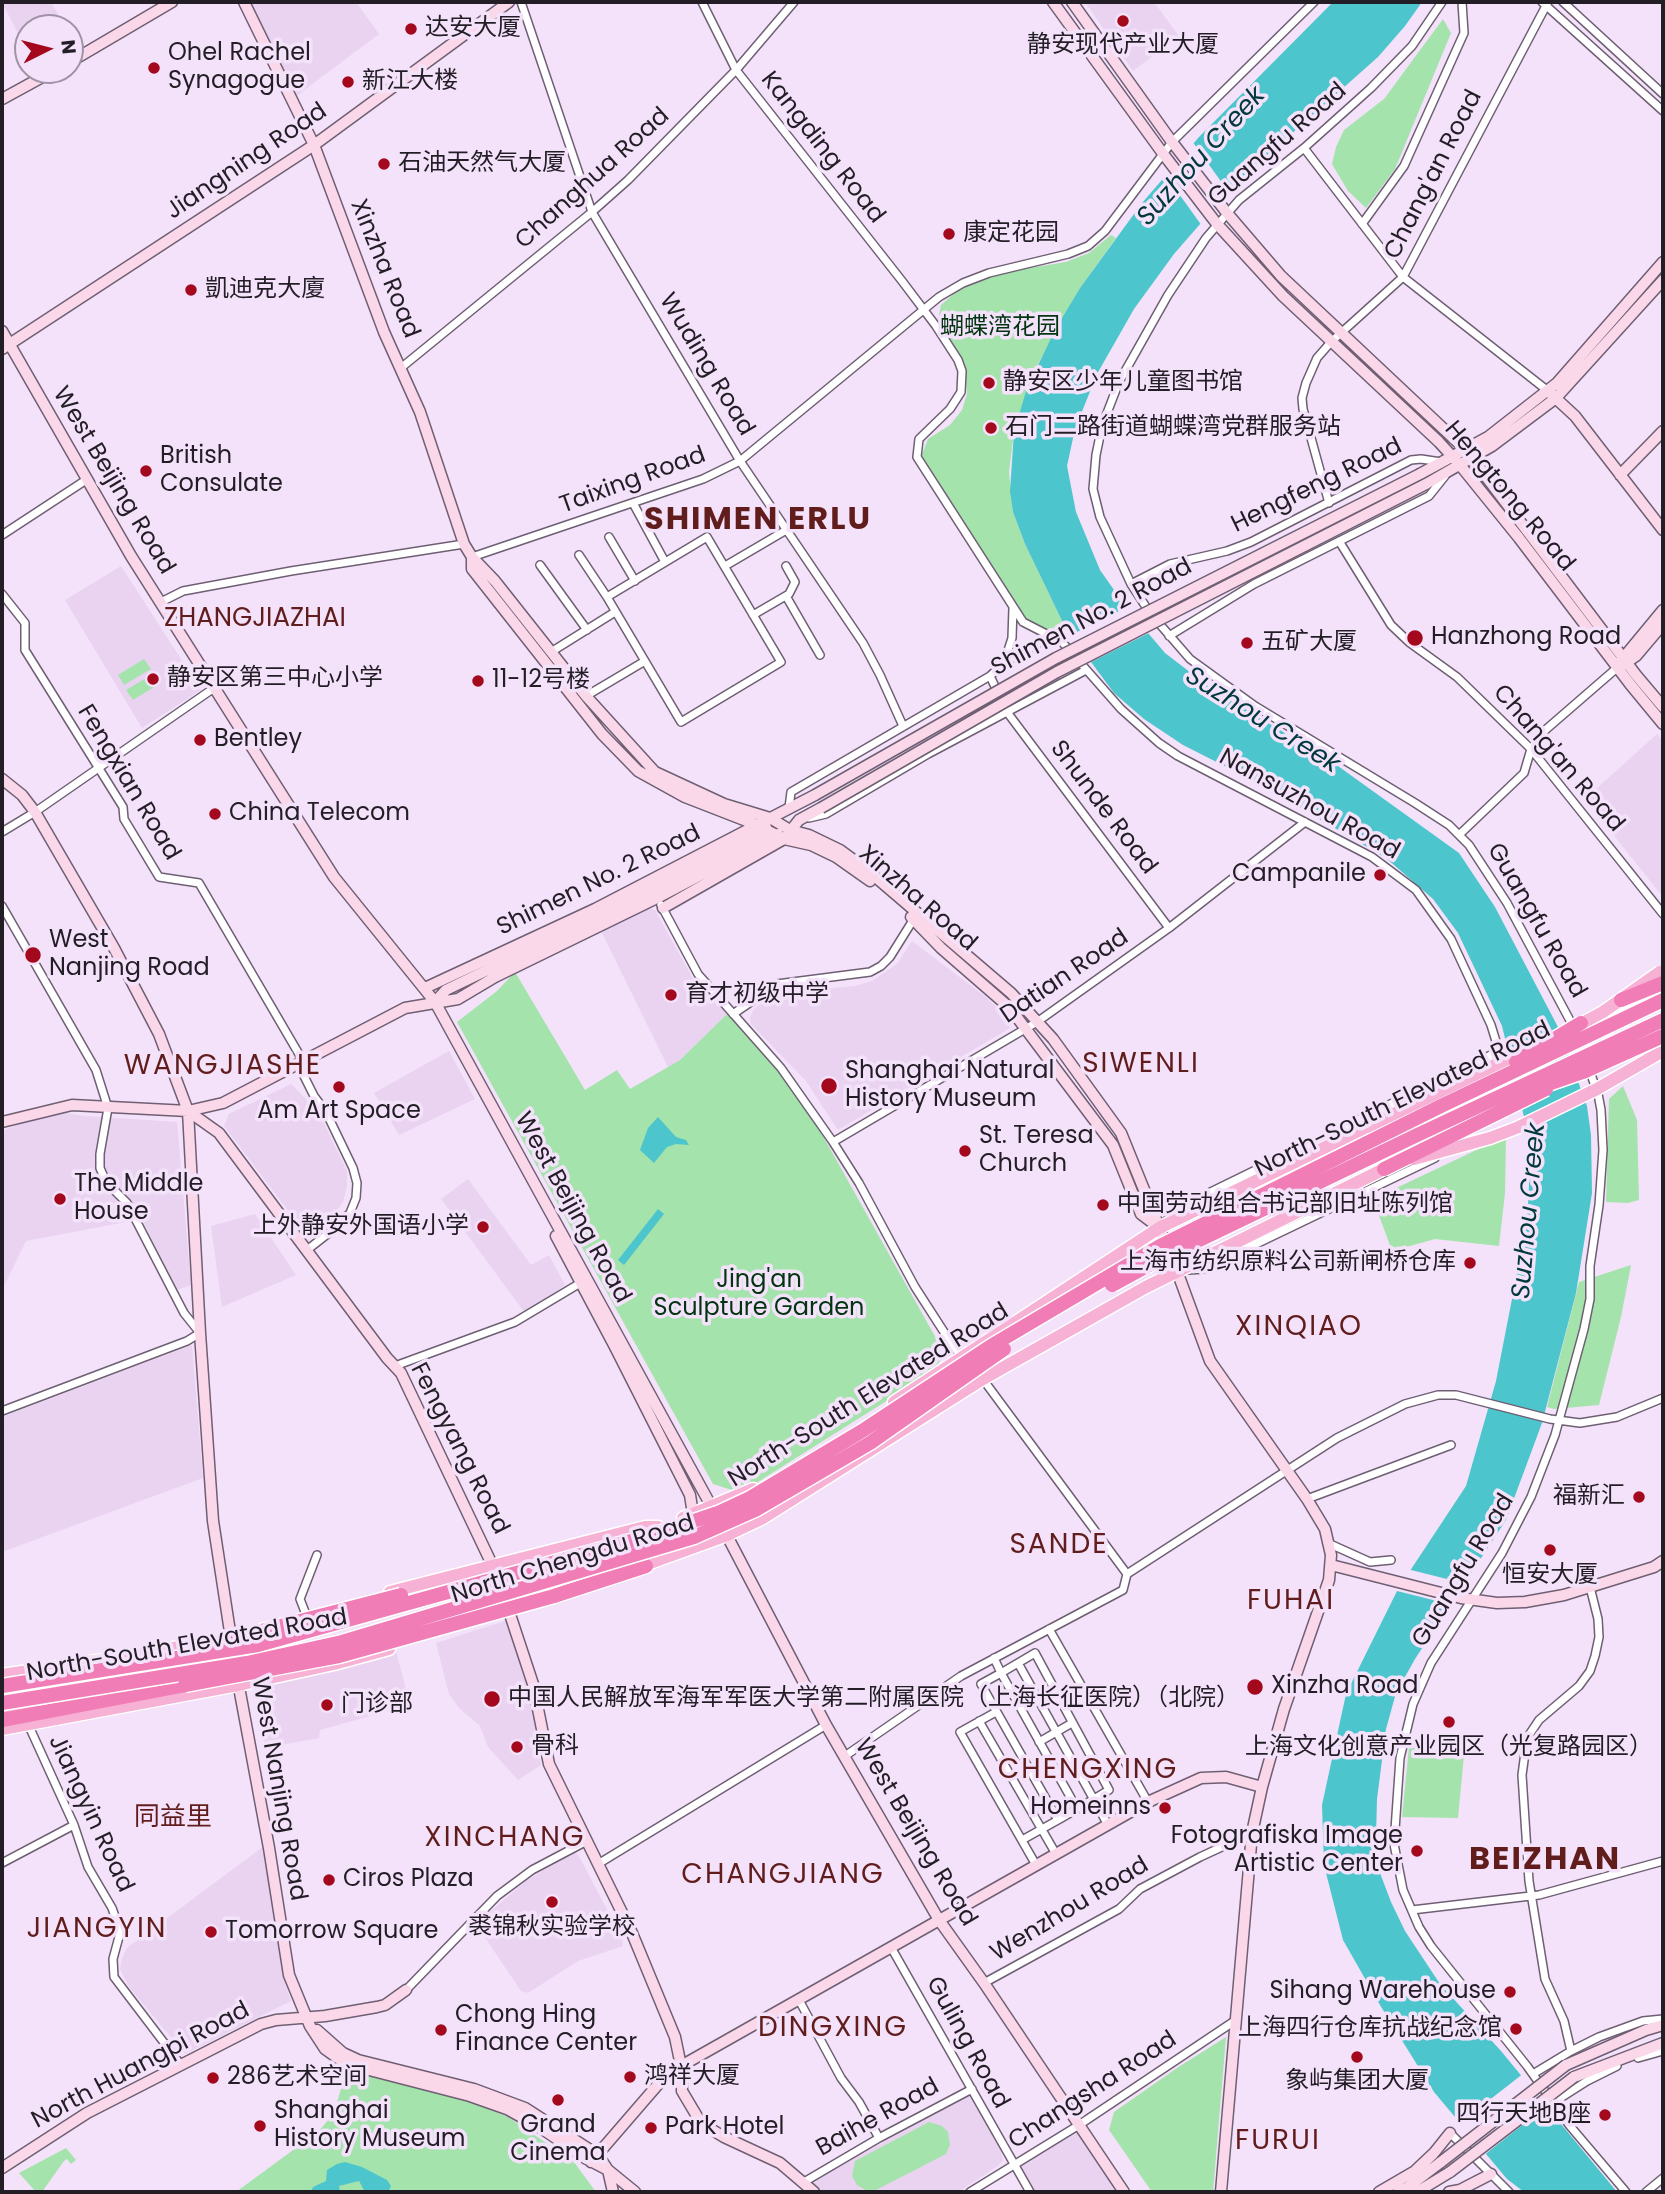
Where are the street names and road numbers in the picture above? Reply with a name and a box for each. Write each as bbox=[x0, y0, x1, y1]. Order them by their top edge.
street label: Kangding Road bbox=[754, 66, 890, 230]
street label: Guangfu Road bbox=[1203, 77, 1353, 213]
street label: Chang'an Road bbox=[1379, 86, 1489, 264]
street label: Jiangning Road bbox=[161, 97, 333, 227]
street label: Changhua Road bbox=[510, 102, 676, 256]
street label: Xinzha Road bbox=[343, 195, 425, 343]
street label: Wuding Road bbox=[652, 288, 760, 442]
street label: West Beijing Road bbox=[46, 382, 180, 580]
street label: Hengtong Road bbox=[1438, 416, 1580, 578]
street label: Hengfeng Road bbox=[1227, 432, 1407, 540]
street label: Taixing Road bbox=[556, 441, 710, 521]
street label: Shimen No. 2 Road bbox=[987, 553, 1197, 683]
street label: Chang'an Road bbox=[1486, 679, 1630, 839]
street label: Fengxian Road bbox=[70, 700, 186, 866]
street label: Shunde Road bbox=[1043, 735, 1163, 881]
street label: Nansuzhou Road bbox=[1214, 743, 1404, 867]
street label: Shimen No. 2 Road bbox=[492, 819, 706, 943]
street label: Guangfu Road bbox=[1480, 838, 1592, 1004]
street label: Xinzha Road bbox=[852, 840, 982, 958]
street label: Datian Road bbox=[996, 924, 1134, 1030]
street label: North-South Elevated Road bbox=[1251, 1016, 1555, 1184]
street label: West Beijing Road bbox=[508, 1108, 636, 1308]
street label: North-South Elevated Road bbox=[723, 1298, 1015, 1494]
street label: Fengyang Road bbox=[403, 1358, 515, 1540]
street label: Guangfu Road bbox=[1407, 1489, 1521, 1653]
street label: North Chengdu Road bbox=[448, 1509, 698, 1611]
street label: North-South Elevated Road bbox=[24, 1604, 350, 1688]
street label: West Nanjing Road bbox=[244, 1675, 312, 1903]
street label: Jiangyin Road bbox=[41, 1731, 139, 1897]
street label: West Beijing Road bbox=[848, 1734, 982, 1932]
street label: Wenzhou Road bbox=[986, 1851, 1154, 1969]
street label: Guling Road bbox=[919, 1972, 1015, 2114]
street label: North Huangpi Road bbox=[27, 1996, 255, 2136]
street label: Changsha Road bbox=[1004, 2026, 1182, 2156]
street label: Baihe Road bbox=[812, 2072, 944, 2164]

